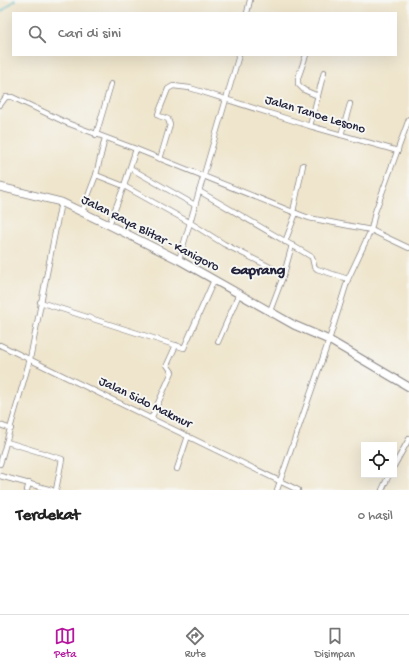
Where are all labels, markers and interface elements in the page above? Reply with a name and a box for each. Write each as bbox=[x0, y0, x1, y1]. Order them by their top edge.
search box bbox=[12, 12, 397, 56]
icon: search bbox=[26, 23, 48, 45]
text: Cari di sini bbox=[58, 25, 121, 43]
street label: Jalan Tanoe Lesono bbox=[263, 93, 367, 137]
street label: Jalan Raya Blitar - Kanigoro bbox=[79, 193, 222, 275]
district label: Gaprang bbox=[231, 262, 286, 280]
street label: Jalan Sido Makmur bbox=[96, 374, 195, 433]
map controls bbox=[361, 442, 397, 478]
button: locate bbox=[361, 442, 397, 478]
text: Terdekat bbox=[16, 506, 80, 526]
text: 0 hasil bbox=[358, 509, 393, 524]
tab: Peta bbox=[54, 625, 76, 661]
tab: Rute bbox=[184, 625, 206, 661]
tab: Disimpan bbox=[314, 625, 355, 661]

